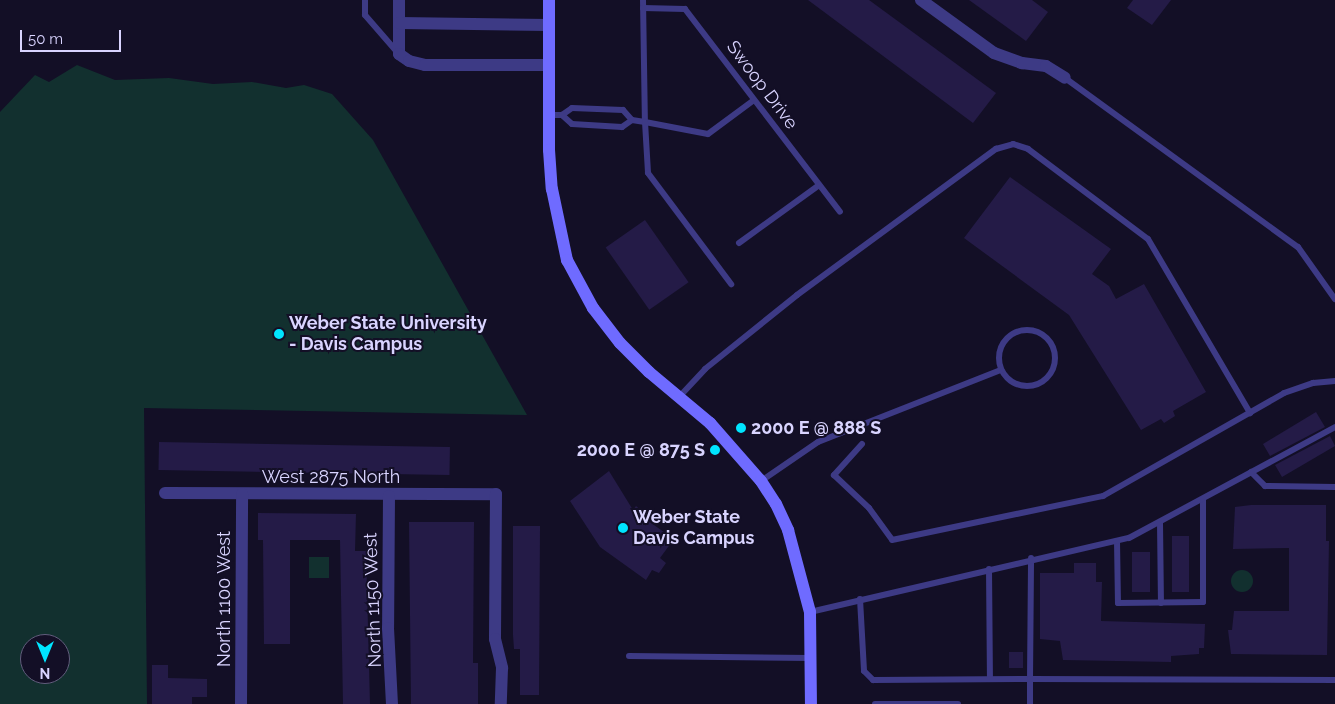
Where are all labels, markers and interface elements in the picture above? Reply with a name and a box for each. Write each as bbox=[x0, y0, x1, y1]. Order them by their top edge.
scale bar bbox=[22, 20, 124, 52]
text: 50 m bbox=[28, 30, 63, 48]
street label: Swoop Drive bbox=[722, 37, 802, 133]
place label: Weber State University - Davis Campus bbox=[289, 313, 487, 356]
marker: Weber State University - Davis Campus bbox=[273, 328, 285, 340]
place label: 2000 E @ 888 S bbox=[751, 417, 881, 439]
marker: 2000 E @ 888 S bbox=[735, 422, 747, 434]
place label: 2000 E @ 875 S bbox=[577, 439, 705, 461]
marker: 2000 E @ 875 S bbox=[709, 444, 721, 456]
street label: West 2875 North bbox=[262, 466, 400, 488]
place label: Weber State Davis Campus bbox=[633, 507, 754, 550]
marker: Weber State Davis Campus bbox=[617, 522, 629, 534]
street label: North 1100 West bbox=[213, 531, 235, 667]
street label: North 1150 West bbox=[360, 532, 386, 668]
north arrow bbox=[20, 634, 70, 684]
text: N bbox=[40, 665, 50, 681]

